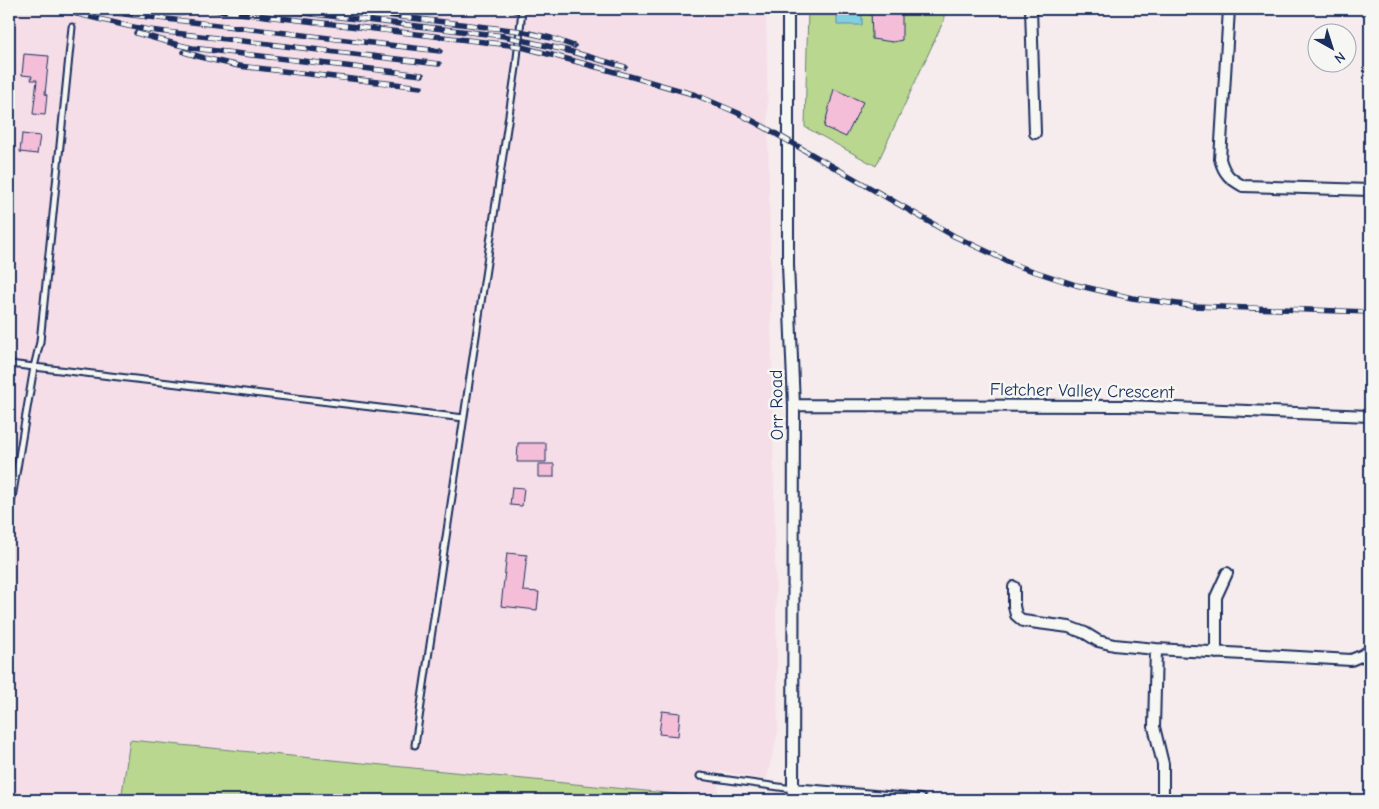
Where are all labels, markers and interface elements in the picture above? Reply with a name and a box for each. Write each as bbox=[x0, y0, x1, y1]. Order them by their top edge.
north arrow bbox=[1306, 22, 1356, 72]
text: N bbox=[1331, 48, 1349, 67]
street label: Orr Road bbox=[766, 369, 788, 441]
street label: Fletcher Valley Crescent bbox=[990, 379, 1175, 403]

